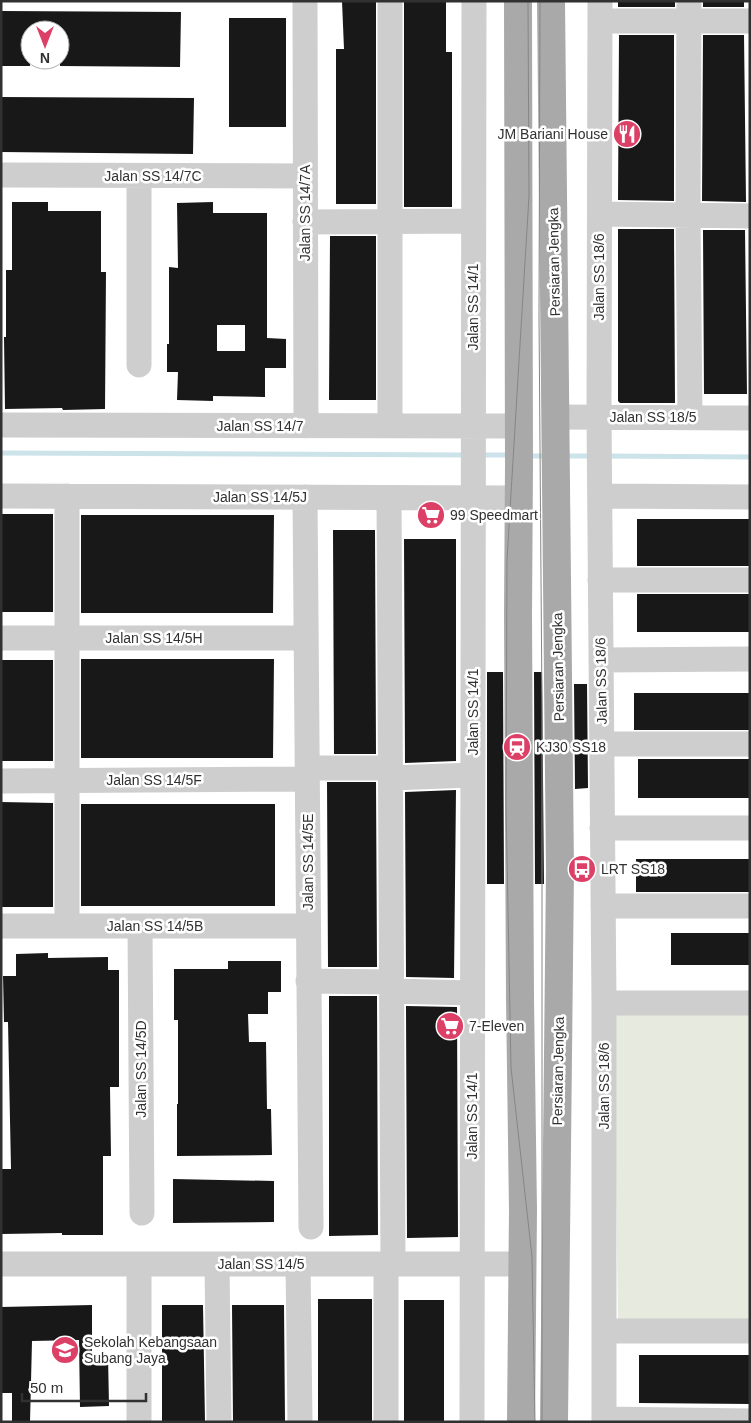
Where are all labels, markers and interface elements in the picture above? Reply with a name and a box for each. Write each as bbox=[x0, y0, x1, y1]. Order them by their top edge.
north arrow bbox=[20, 20, 70, 70]
text: N bbox=[40, 50, 50, 66]
restaurant icon: JM Bariani House bbox=[612, 119, 642, 149]
place label: JM Bariani House bbox=[498, 126, 608, 142]
street label: Jalan SS 14/7A bbox=[297, 164, 313, 261]
street label: Jalan SS 14/7C bbox=[104, 168, 202, 184]
street label: Persiaran Jengka bbox=[545, 207, 563, 317]
street label: Jalan SS 18/6 bbox=[591, 233, 607, 321]
street label: Jalan SS 14/1 bbox=[465, 263, 481, 351]
street label: Jalan SS 18/5 bbox=[609, 409, 697, 425]
street label: Jalan SS 14/7 bbox=[216, 418, 304, 434]
street label: Jalan SS 14/5J bbox=[213, 489, 307, 505]
supermarket icon: 99 Speedmart bbox=[416, 500, 446, 530]
place label: 99 Speedmart bbox=[450, 507, 538, 523]
street label: Persiaran Jengka bbox=[549, 612, 567, 722]
street label: Jalan SS 14/5H bbox=[105, 630, 203, 646]
street label: Jalan SS 18/6 bbox=[592, 637, 610, 725]
street label: Jalan SS 14/1 bbox=[465, 668, 481, 756]
station icon: KJ30 SS18 bbox=[502, 732, 532, 762]
place label: KJ30 SS18 bbox=[536, 739, 606, 755]
street label: Jalan SS 14/5F bbox=[106, 772, 202, 788]
street label: Jalan SS 14/5E bbox=[300, 814, 316, 910]
bus stop icon: LRT SS18 bbox=[567, 854, 597, 884]
place label: LRT SS18 bbox=[601, 861, 665, 877]
street label: Jalan SS 14/5B bbox=[107, 918, 203, 934]
supermarket icon: 7-Eleven bbox=[435, 1011, 465, 1041]
street label: Persiaran Jengka bbox=[549, 1016, 567, 1126]
place label: 7-Eleven bbox=[469, 1018, 524, 1034]
street label: Jalan SS 14/5D bbox=[133, 1020, 149, 1118]
street label: Jalan SS 18/6 bbox=[596, 1042, 612, 1130]
street label: Jalan SS 14/1 bbox=[464, 1072, 480, 1160]
street label: Jalan SS 14/5 bbox=[217, 1256, 305, 1272]
place label: Sekolah Kebangsaan Subang Jaya bbox=[84, 1334, 217, 1366]
school or university icon: Sekolah Kebangsaan Subang Jaya bbox=[50, 1335, 80, 1365]
scale bar bbox=[22, 1370, 146, 1402]
text: 50 m bbox=[30, 1379, 63, 1396]

